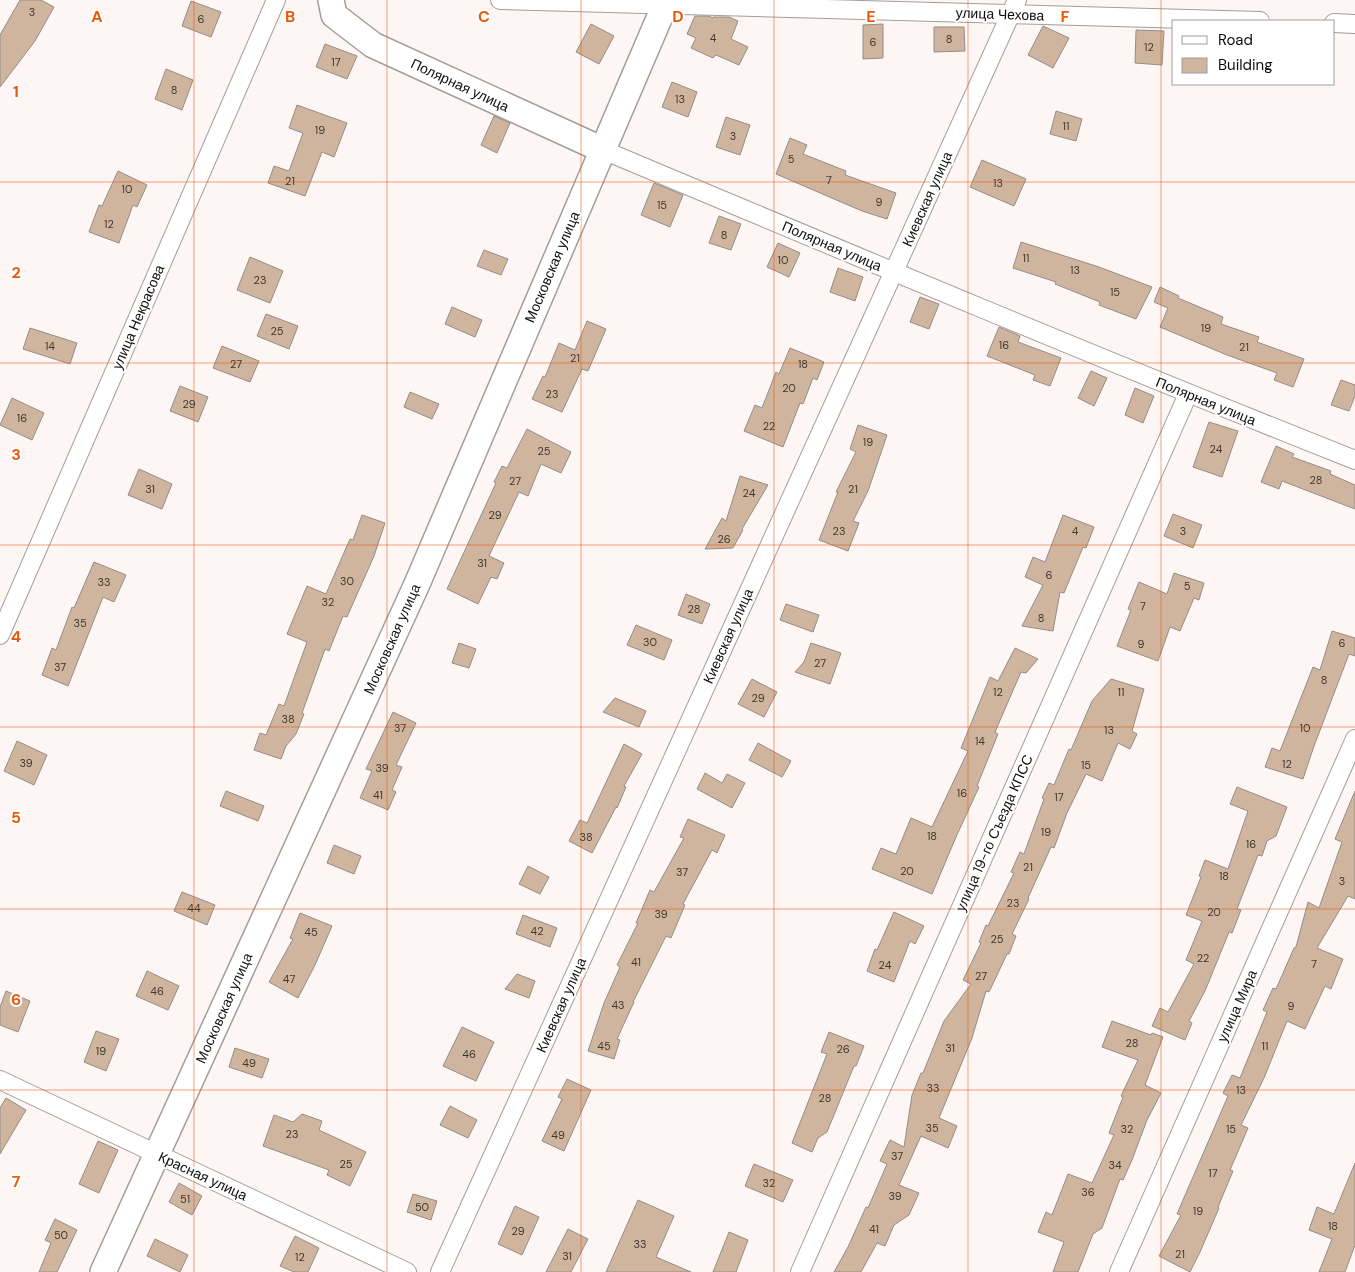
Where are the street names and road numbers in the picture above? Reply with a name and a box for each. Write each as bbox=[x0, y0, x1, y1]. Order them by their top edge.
street label: улица Чехова bbox=[955, 3, 1045, 25]
street label: Полярная улица bbox=[408, 54, 512, 116]
street label: Киевская улица bbox=[898, 149, 956, 249]
street label: Московская улица bbox=[520, 209, 584, 325]
street label: Полярная улица bbox=[780, 217, 885, 275]
street label: улица Некрасова bbox=[108, 262, 168, 372]
street label: Полярная улица bbox=[1153, 373, 1259, 429]
street label: Московская улица bbox=[360, 581, 425, 697]
street label: Киевская улица bbox=[699, 586, 757, 686]
street label: улица 19-го Съезда КПСС bbox=[951, 752, 1037, 914]
street label: Московская улица bbox=[192, 950, 257, 1066]
street label: Киевская улица bbox=[532, 955, 590, 1055]
street label: улица Мира bbox=[1213, 967, 1261, 1045]
street label: Красная улица bbox=[156, 1148, 251, 1205]

